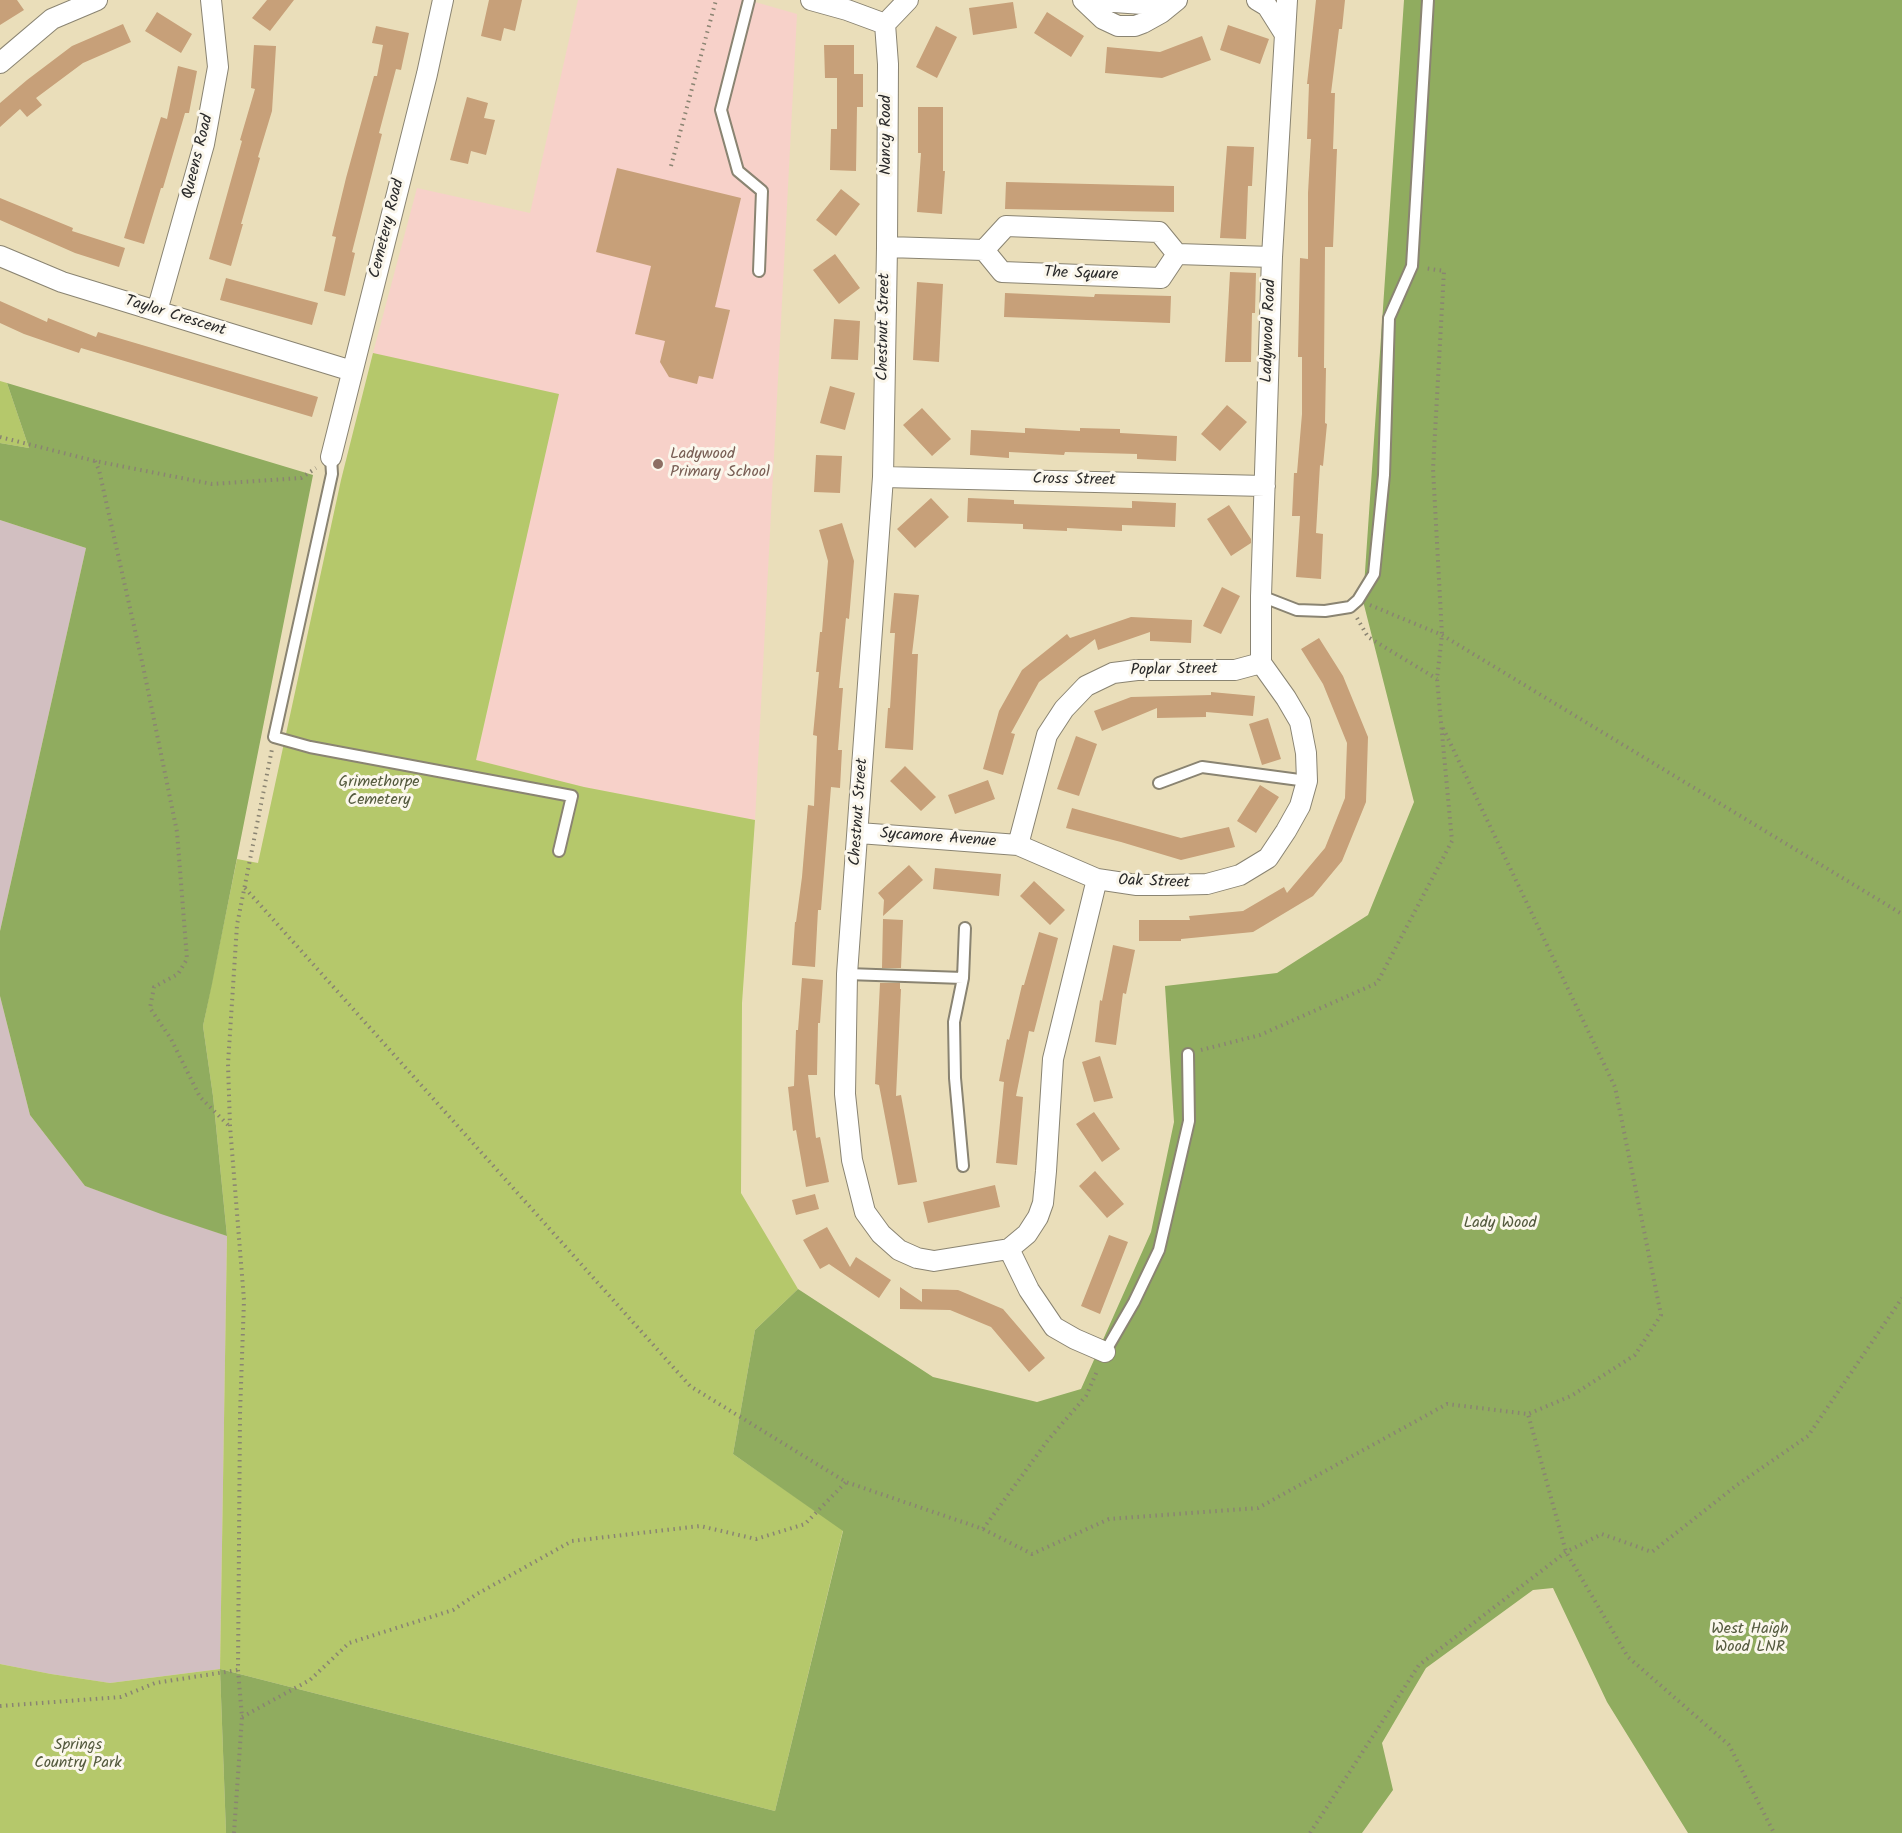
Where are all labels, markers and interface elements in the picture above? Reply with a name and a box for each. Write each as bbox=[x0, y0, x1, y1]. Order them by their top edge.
street label: Nancy Road bbox=[877, 95, 897, 175]
street label: Queens Road bbox=[179, 113, 219, 201]
street label: Cemetery Road bbox=[366, 177, 410, 281]
street label: The Square bbox=[1043, 264, 1119, 286]
street label: Chestnut Street bbox=[874, 273, 896, 381]
street label: Ladywood Road bbox=[1259, 279, 1281, 383]
street label: Taylor Crescent bbox=[122, 293, 228, 341]
place label: Ladywood Primary School bbox=[670, 445, 770, 483]
marker: Ladywood Primary School bbox=[651, 457, 665, 471]
street label: Cross Street bbox=[1032, 471, 1116, 491]
street label: Poplar Street bbox=[1130, 661, 1218, 681]
street label: Chestnut Street bbox=[847, 758, 873, 866]
park label: Grimethorpe Cemetery bbox=[339, 773, 419, 811]
street label: Sycamore Avenue bbox=[879, 825, 997, 853]
street label: Oak Street bbox=[1118, 872, 1190, 894]
park label: Lady Wood bbox=[1463, 1214, 1537, 1234]
park label: West Haigh Wood LNR bbox=[1711, 1620, 1789, 1658]
park label: Springs Country Park bbox=[34, 1736, 122, 1774]

